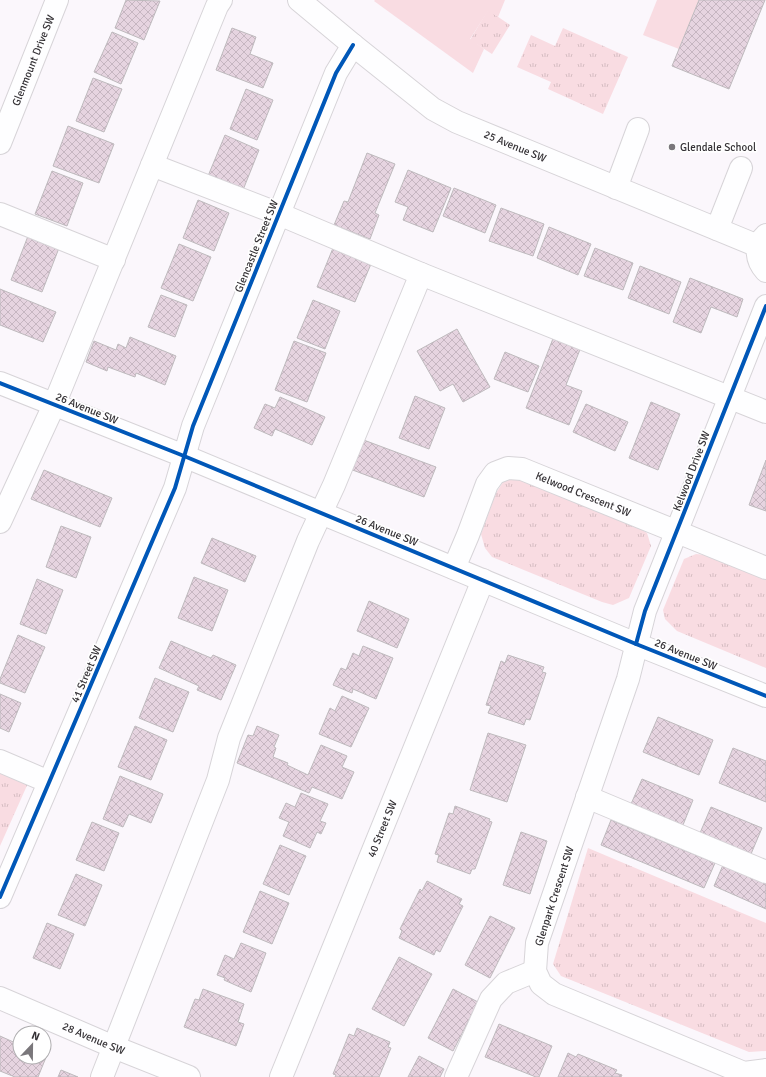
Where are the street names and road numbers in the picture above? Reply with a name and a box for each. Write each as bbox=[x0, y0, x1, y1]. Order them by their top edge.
street label: Glenmount Drive SW bbox=[9, 13, 58, 108]
street label: 25 Avenue SW bbox=[482, 128, 549, 165]
street label: Glencastle Street SW bbox=[232, 198, 281, 294]
street label: 26 Avenue SW bbox=[54, 390, 121, 427]
street label: Kelwood Drive SW bbox=[670, 429, 713, 513]
street label: Kelwood Crescent SW bbox=[534, 469, 633, 520]
street label: 26 Avenue SW bbox=[354, 512, 421, 549]
street label: 26 Avenue SW bbox=[653, 636, 720, 673]
street label: 41 Street SW bbox=[69, 643, 105, 705]
street label: 40 Street SW bbox=[365, 798, 400, 859]
street label: Glenpark Crescent SW bbox=[532, 844, 577, 948]
street label: 28 Avenue SW bbox=[60, 1020, 127, 1058]

